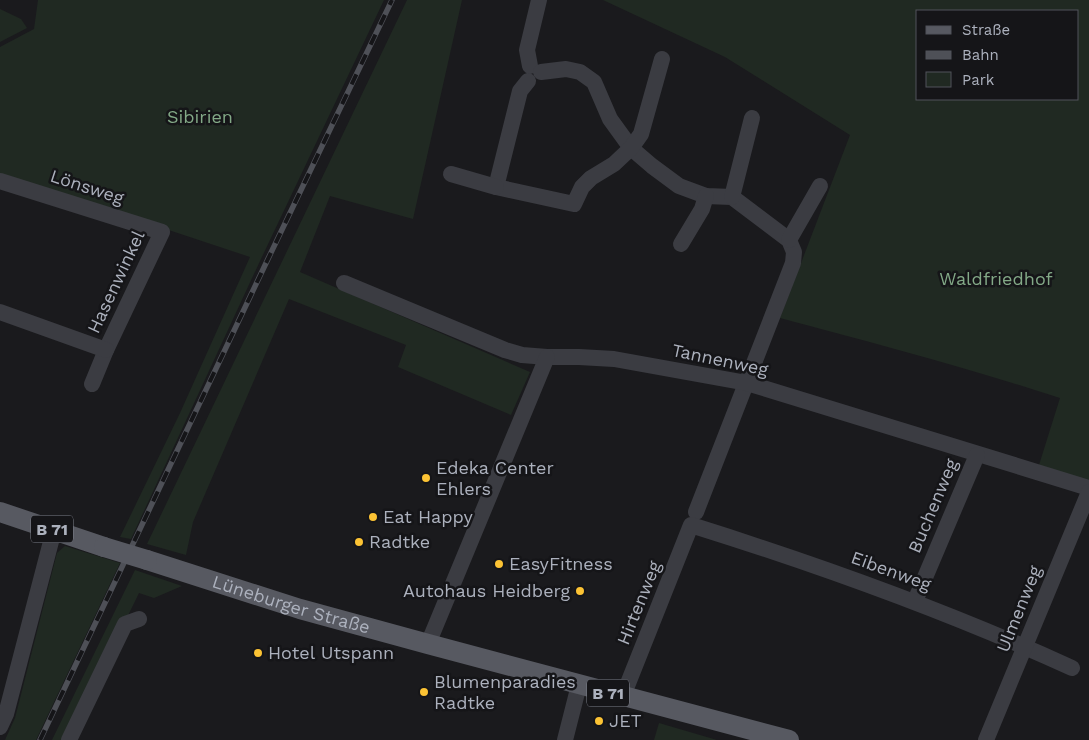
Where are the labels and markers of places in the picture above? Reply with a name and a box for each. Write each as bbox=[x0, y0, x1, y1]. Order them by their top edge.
place label: Edeka Center Ehlers bbox=[436, 457, 554, 499]
marker: Edeka Center Ehlers bbox=[420, 472, 432, 484]
place label: Eat Happy bbox=[383, 506, 474, 527]
marker: Eat Happy bbox=[367, 511, 379, 523]
place label: Radtke bbox=[369, 531, 430, 552]
marker: Radtke bbox=[353, 536, 365, 548]
place label: EasyFitness bbox=[509, 553, 613, 574]
marker: EasyFitness bbox=[493, 558, 505, 570]
place label: Autohaus Heidberg bbox=[403, 580, 570, 601]
marker: Autohaus Heidberg bbox=[574, 585, 586, 597]
place label: Hotel Utspann bbox=[268, 642, 394, 663]
marker: Hotel Utspann bbox=[252, 647, 264, 659]
place label: Blumenparadies Radtke bbox=[434, 671, 576, 713]
marker: Blumenparadies Radtke bbox=[418, 686, 430, 698]
place label: JET bbox=[609, 710, 642, 731]
marker: JET bbox=[593, 715, 605, 727]

